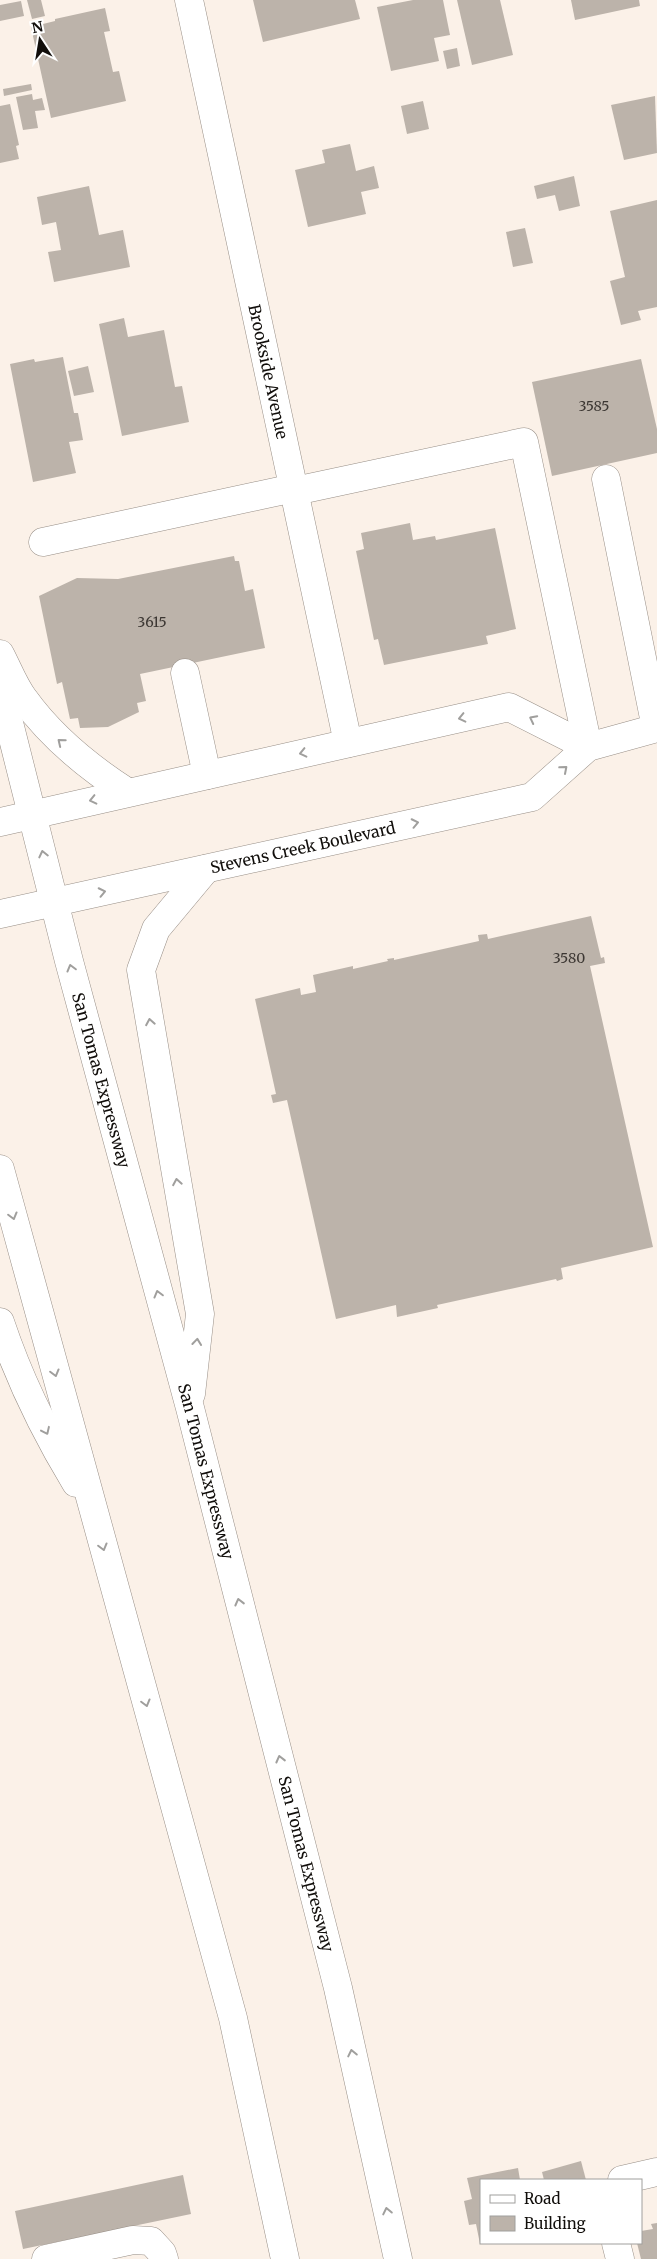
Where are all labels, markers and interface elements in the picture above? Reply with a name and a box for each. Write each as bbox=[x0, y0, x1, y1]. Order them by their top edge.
north arrow bbox=[15, 15, 65, 65]
text: N bbox=[30, 17, 45, 37]
street label: Brookside Avenue bbox=[244, 302, 293, 441]
house number: 3585 bbox=[578, 397, 610, 415]
house number: 3615 bbox=[137, 613, 167, 631]
one-way arrow bbox=[457, 712, 466, 722]
one-way arrow bbox=[529, 715, 538, 725]
one-way arrow bbox=[58, 739, 67, 747]
one-way arrow bbox=[298, 747, 307, 758]
one-way arrow bbox=[558, 766, 567, 775]
one-way arrow bbox=[89, 794, 98, 805]
street label: Stevens Creek Boulevard bbox=[208, 817, 398, 878]
one-way arrow bbox=[410, 818, 419, 829]
one-way arrow bbox=[38, 850, 49, 859]
one-way arrow bbox=[98, 887, 107, 898]
house number: 3580 bbox=[553, 949, 585, 967]
one-way arrow bbox=[66, 964, 76, 972]
street label: San Tomas Expressway bbox=[68, 990, 135, 1171]
one-way arrow bbox=[145, 1017, 155, 1026]
one-way arrow bbox=[173, 1177, 183, 1186]
one-way arrow bbox=[7, 1212, 17, 1220]
one-way arrow bbox=[154, 1290, 164, 1298]
one-way arrow bbox=[191, 1338, 202, 1346]
one-way arrow bbox=[50, 1369, 60, 1377]
street label: San Tomas Expressway bbox=[174, 1381, 238, 1562]
one-way arrow bbox=[40, 1426, 51, 1435]
one-way arrow bbox=[97, 1542, 107, 1550]
one-way arrow bbox=[235, 1598, 245, 1606]
one-way arrow bbox=[141, 1699, 151, 1707]
one-way arrow bbox=[275, 1755, 286, 1764]
street label: San Tomas Expressway bbox=[274, 1774, 338, 1954]
one-way arrow bbox=[348, 2048, 358, 2057]
legend bbox=[480, 2179, 642, 2244]
text: Road bbox=[524, 2189, 560, 2208]
one-way arrow bbox=[382, 2207, 393, 2216]
text: Building bbox=[524, 2214, 586, 2233]

